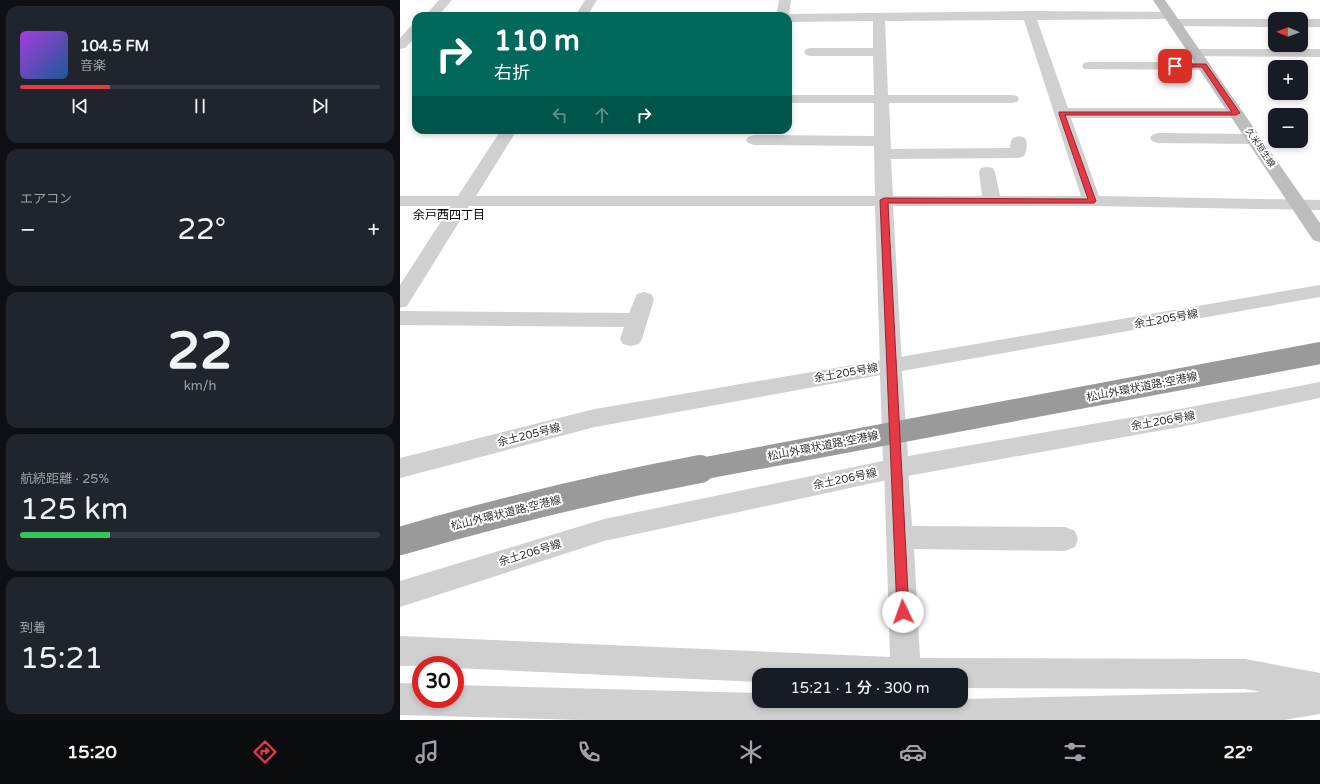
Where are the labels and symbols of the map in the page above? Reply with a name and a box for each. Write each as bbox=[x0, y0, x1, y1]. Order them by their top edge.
north arrow bbox=[1268, 12, 1308, 52]
pin bbox=[1158, 49, 1192, 83]
street label: 久米垣生線 bbox=[1243, 126, 1278, 171]
district label: 余戸西四丁目 bbox=[413, 208, 485, 222]
street label: 余土205号線 bbox=[1133, 307, 1199, 331]
street label: 余土205号線 bbox=[813, 361, 879, 385]
street label: 松山外環状道路;空港線 bbox=[1085, 370, 1199, 404]
street label: 余土206号線 bbox=[1130, 409, 1196, 433]
street label: 余土205号線 bbox=[496, 421, 562, 449]
street label: 松山外環状道路;空港線 bbox=[766, 429, 880, 463]
street label: 余土206号線 bbox=[812, 466, 878, 492]
street label: 松山外環状道路;空港線 bbox=[450, 493, 562, 533]
street label: 余土206号線 bbox=[497, 537, 563, 569]
position arrow bbox=[882, 591, 924, 633]
speed limit sign: 30 bbox=[412, 656, 464, 708]

